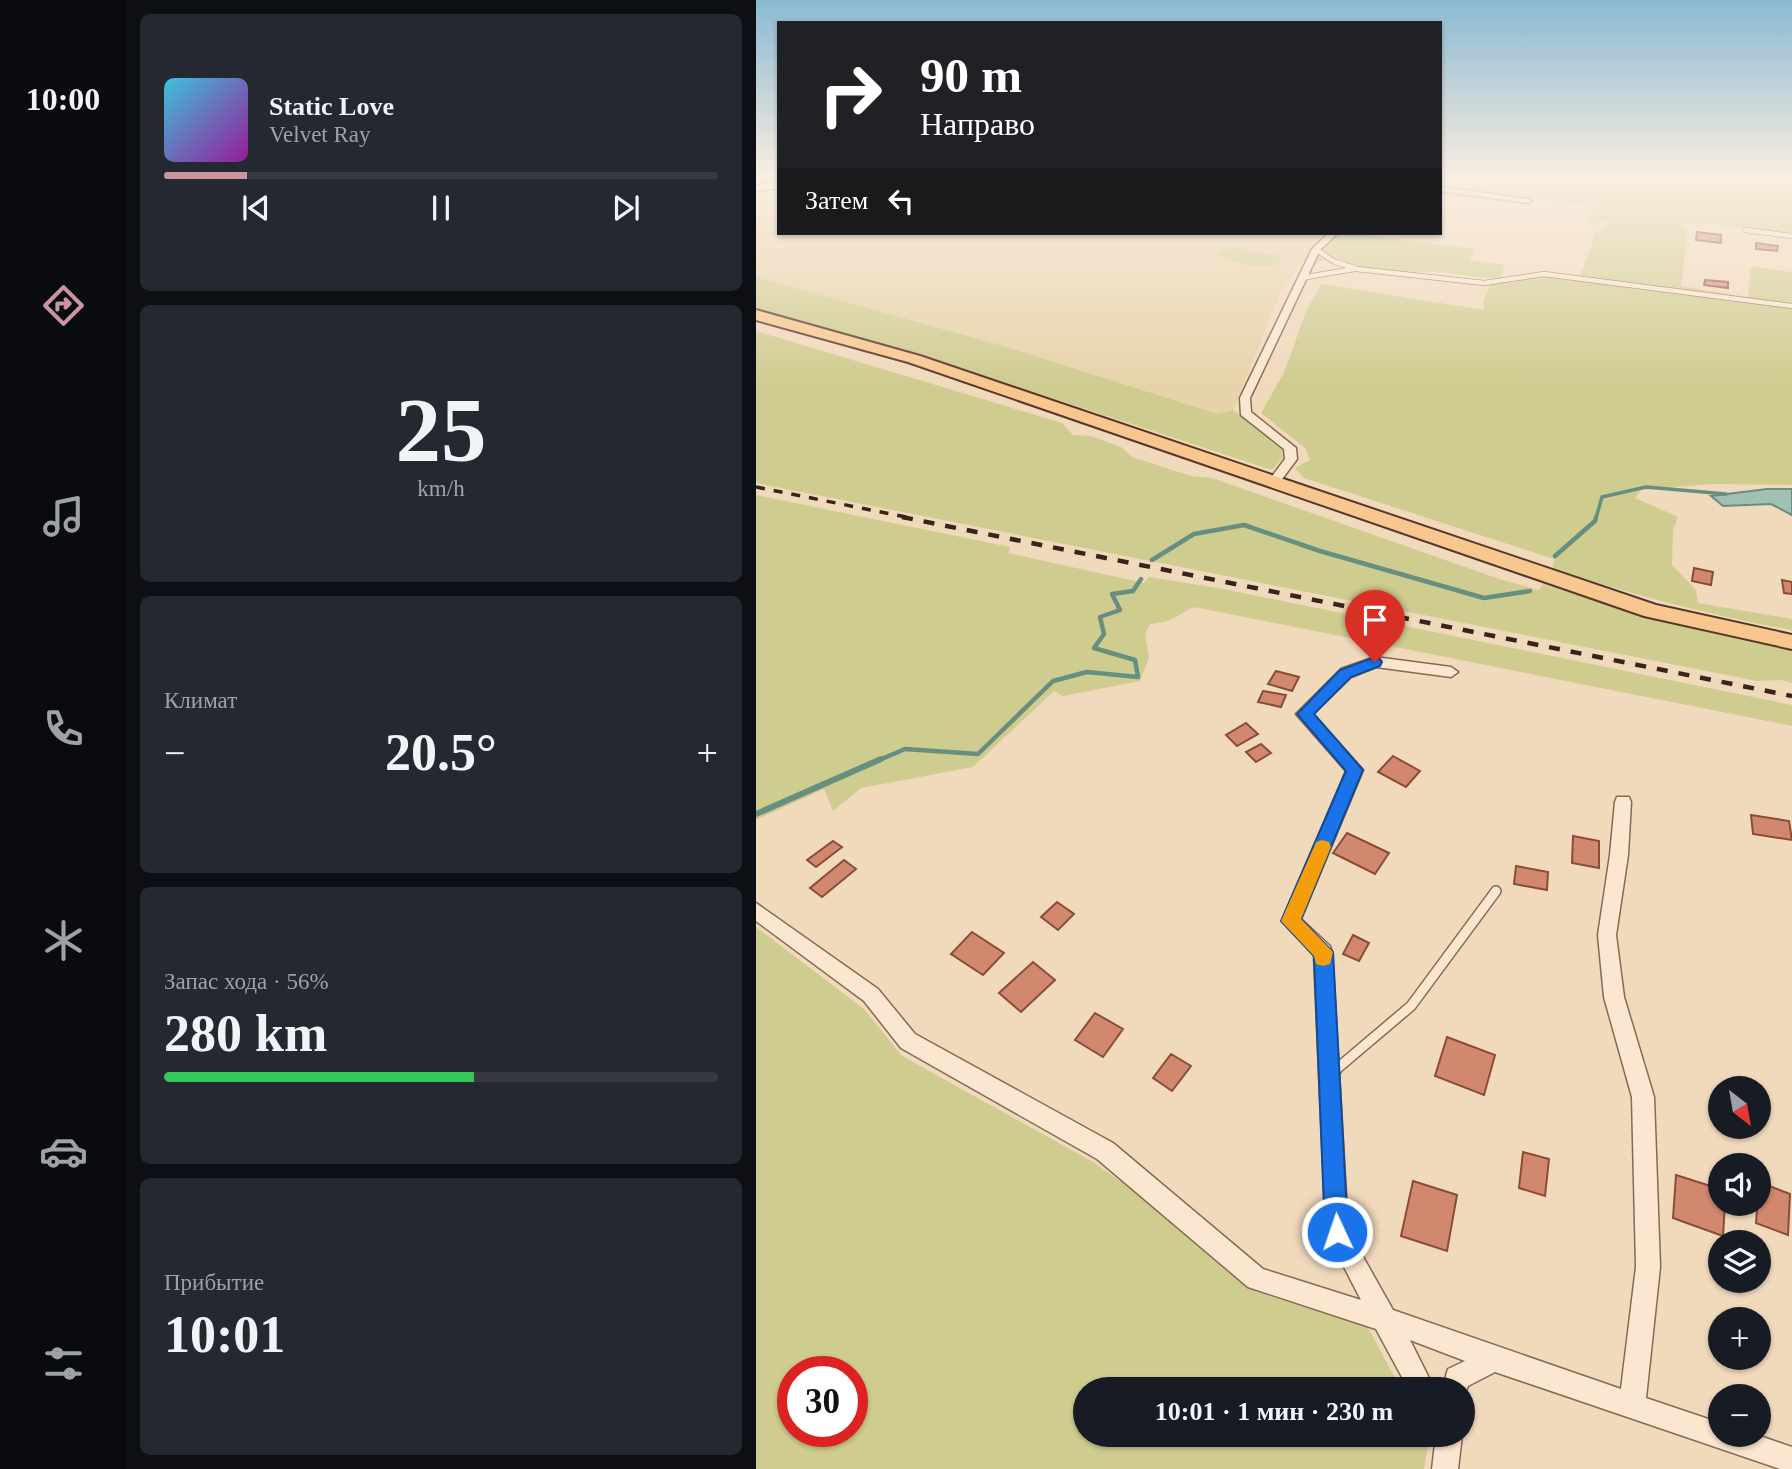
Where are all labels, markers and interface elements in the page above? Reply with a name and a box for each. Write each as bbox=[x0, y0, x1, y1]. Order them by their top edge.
text: 90 m bbox=[920, 48, 1022, 103]
icon: right bbox=[805, 49, 896, 140]
text: 10:00 bbox=[26, 81, 100, 117]
text: Static Love bbox=[269, 92, 394, 121]
text: Направо bbox=[920, 106, 1035, 142]
text: Velvet Ray bbox=[269, 122, 371, 147]
icon: left bbox=[882, 182, 920, 220]
text: Затем bbox=[805, 186, 868, 215]
icon: previous bbox=[237, 189, 275, 227]
icon: pause bbox=[422, 189, 460, 227]
icon: next bbox=[607, 189, 645, 227]
icon: directions bbox=[39, 281, 88, 330]
text: 25 bbox=[396, 380, 487, 481]
text: km/h bbox=[417, 476, 465, 501]
icon: music bbox=[39, 492, 88, 541]
pin bbox=[1345, 590, 1405, 662]
icon: arrive bbox=[1356, 601, 1394, 639]
text: Климат bbox=[164, 688, 237, 713]
icon: phone bbox=[39, 704, 88, 753]
text: 20.5° bbox=[385, 724, 497, 781]
text: − bbox=[164, 732, 185, 774]
text: + bbox=[697, 732, 718, 774]
icon: climate bbox=[39, 916, 88, 965]
text: Запас хода · 56% bbox=[164, 969, 329, 994]
text: 280 km bbox=[164, 1005, 327, 1062]
north arrow bbox=[1708, 1076, 1771, 1139]
map controls bbox=[1708, 1076, 1771, 1447]
icon: car bbox=[39, 1127, 88, 1176]
button: sound bbox=[1708, 1153, 1771, 1216]
position arrow bbox=[1300, 1195, 1374, 1269]
button: layers bbox=[1708, 1230, 1771, 1293]
text: Прибытие bbox=[164, 1270, 264, 1295]
text: 10:01 bbox=[164, 1306, 285, 1363]
button: + bbox=[1708, 1307, 1771, 1370]
icon: filters bbox=[39, 1339, 88, 1388]
speed limit sign: 30 bbox=[777, 1356, 868, 1447]
button: − bbox=[1708, 1384, 1771, 1447]
text: 10:01 · 1 мин · 230 m bbox=[1155, 1397, 1393, 1426]

